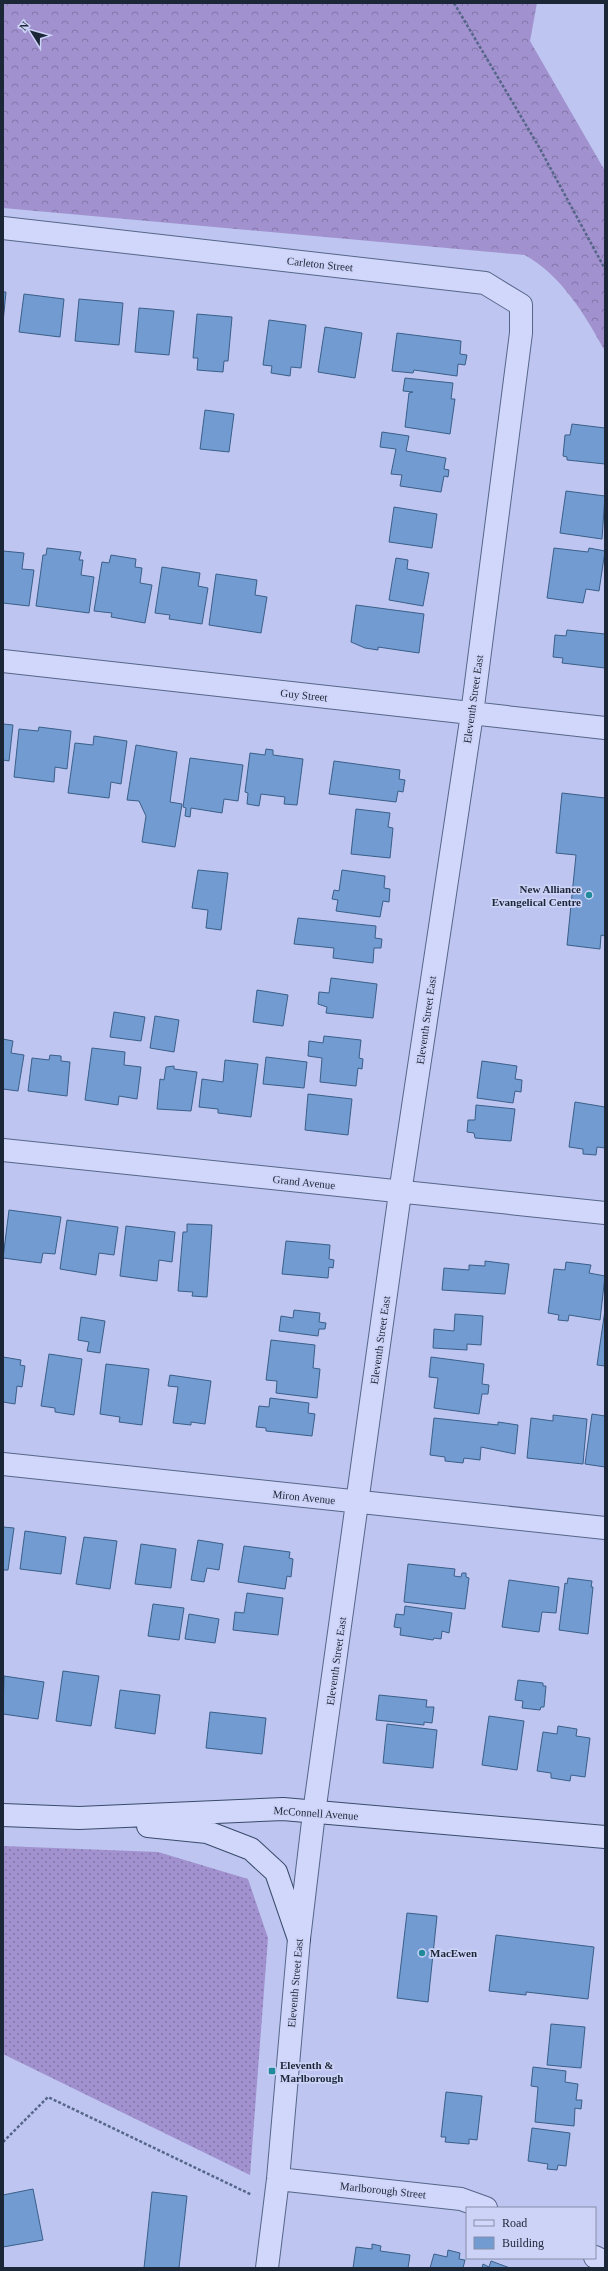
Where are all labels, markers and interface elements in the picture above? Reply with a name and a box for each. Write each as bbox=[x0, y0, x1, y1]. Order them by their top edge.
north arrow bbox=[12, 12, 52, 52]
text: N bbox=[17, 19, 31, 33]
street label: Carleton Street bbox=[286, 255, 354, 273]
street label: Eleventh Street East bbox=[461, 654, 485, 744]
street label: Guy Street bbox=[280, 687, 328, 703]
place label: New Alliance Evangelical Centre bbox=[492, 883, 581, 908]
marker: New Alliance Evangelical Centre bbox=[584, 890, 594, 900]
street label: Eleventh Street East bbox=[414, 975, 438, 1065]
street label: Grand Avenue bbox=[272, 1173, 336, 1191]
street label: Eleventh Street East bbox=[368, 1295, 392, 1385]
street label: Miron Avenue bbox=[272, 1488, 336, 1506]
street label: Eleventh Street East bbox=[324, 1616, 348, 1706]
street label: McConnell Avenue bbox=[273, 1804, 359, 1822]
street label: Eleventh Street East bbox=[285, 1938, 305, 2028]
place label: MacEwen bbox=[430, 1947, 477, 1959]
marker: MacEwen bbox=[417, 1948, 427, 1958]
place label: Eleventh & Marlborough bbox=[280, 2059, 343, 2084]
marker: Eleventh & Marlborough bbox=[267, 2066, 277, 2076]
street label: Marlborough Street bbox=[339, 2180, 427, 2200]
legend bbox=[466, 2207, 596, 2259]
text: Road bbox=[502, 2216, 527, 2230]
text: Building bbox=[502, 2236, 544, 2250]

